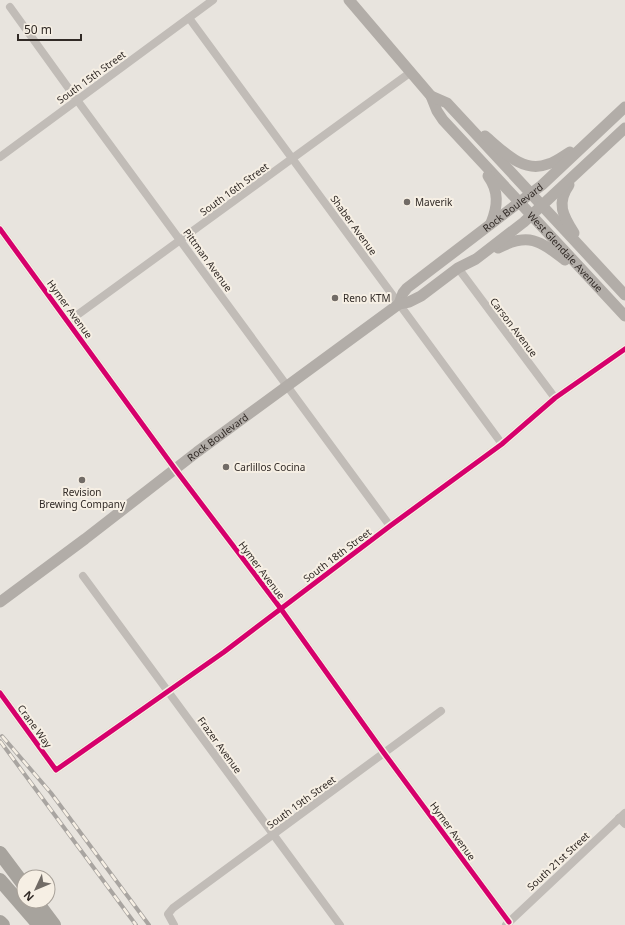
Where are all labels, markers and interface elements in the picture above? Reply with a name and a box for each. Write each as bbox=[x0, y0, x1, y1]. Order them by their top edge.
scale bar bbox=[18, 16, 81, 42]
text: 50 m bbox=[24, 21, 52, 38]
street label: South 15th Street bbox=[54, 47, 129, 107]
street label: South 16th Street bbox=[197, 159, 272, 219]
street label: Rock Boulevard bbox=[480, 180, 546, 235]
street label: Shaber Avenue bbox=[327, 192, 381, 258]
place label: Maverik bbox=[415, 195, 453, 209]
marker: Maverik bbox=[402, 197, 412, 207]
street label: West Glendale Avenue bbox=[524, 208, 607, 295]
street label: Pittman Avenue bbox=[180, 226, 236, 295]
street label: Hymer Avenue bbox=[44, 277, 96, 341]
place label: Reno KTM bbox=[343, 291, 391, 305]
marker: Reno KTM bbox=[330, 293, 340, 303]
street label: Carson Avenue bbox=[487, 295, 541, 360]
street label: Rock Boulevard bbox=[184, 410, 251, 464]
place label: Carlillos Cocina bbox=[234, 460, 305, 474]
marker: Carlillos Cocina bbox=[221, 462, 231, 472]
marker: Revision Brewing Company bbox=[77, 475, 87, 485]
place label: Revision Brewing Company bbox=[39, 485, 126, 511]
street label: South 18th Street bbox=[300, 525, 374, 585]
street label: Hymer Avenue bbox=[236, 538, 289, 602]
street label: Crane Way bbox=[15, 702, 56, 751]
street label: Frazer Avenue bbox=[195, 714, 246, 776]
street label: South 19th Street bbox=[264, 772, 339, 832]
street label: Hymer Avenue bbox=[427, 799, 479, 863]
street label: South 21st Street bbox=[524, 828, 592, 894]
north arrow bbox=[16, 869, 56, 909]
text: N bbox=[20, 888, 37, 905]

